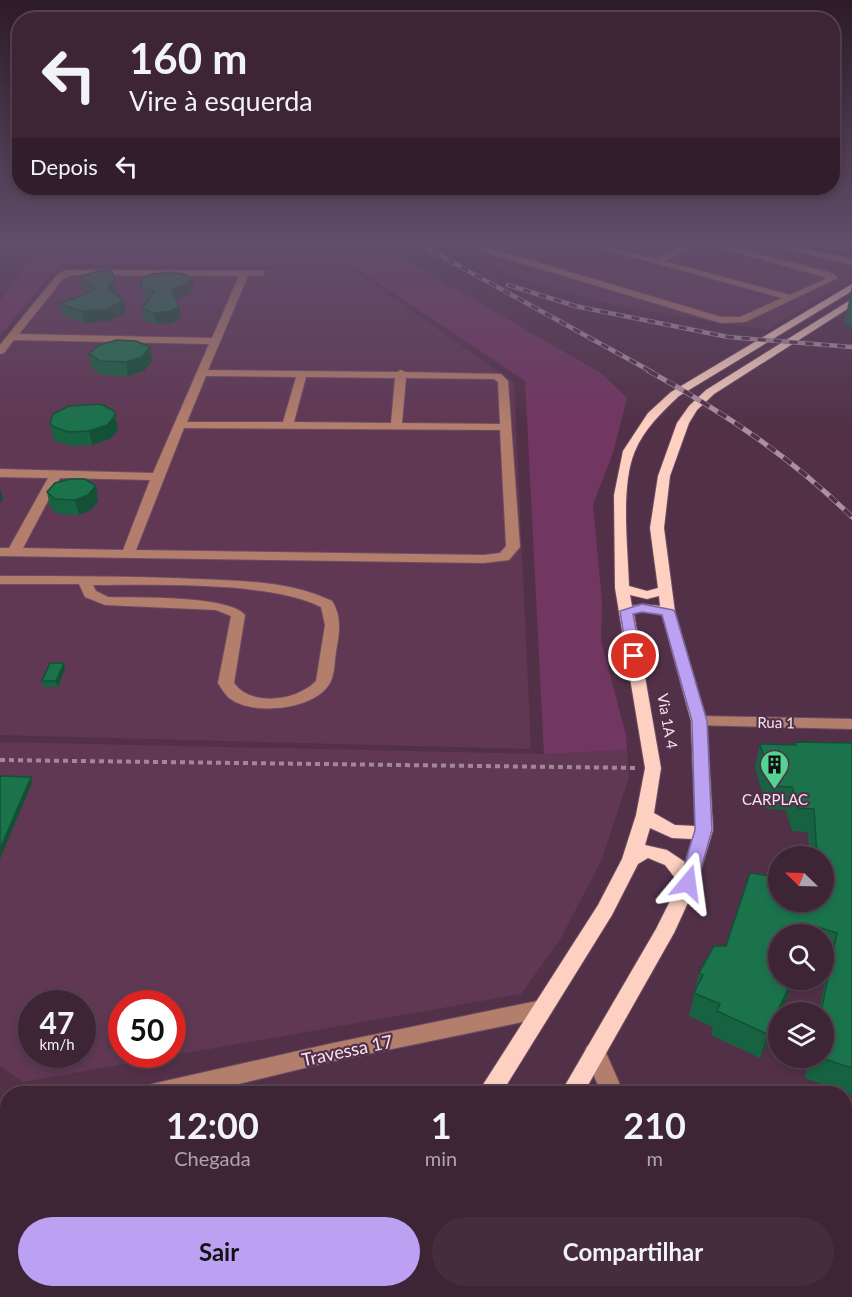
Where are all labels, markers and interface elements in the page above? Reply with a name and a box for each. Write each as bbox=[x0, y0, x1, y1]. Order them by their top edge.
text: 160 m bbox=[129, 33, 247, 83]
icon: left bbox=[30, 36, 108, 114]
text: Vire à esquerda bbox=[129, 84, 313, 117]
icon: left bbox=[110, 150, 143, 183]
text: Depois bbox=[30, 153, 98, 180]
pin bbox=[608, 630, 659, 681]
icon: arrive bbox=[617, 639, 650, 672]
street label: Via 1A 4 bbox=[654, 692, 682, 750]
street label: Rua 1 bbox=[757, 713, 795, 731]
building icon: CARPLAC bbox=[759, 748, 791, 790]
place label: CARPLAC bbox=[742, 790, 808, 808]
north arrow bbox=[768, 846, 834, 912]
map controls bbox=[768, 846, 834, 1068]
position arrow bbox=[656, 851, 720, 915]
button: search bbox=[768, 924, 834, 990]
speed limit sign: 50 bbox=[108, 990, 186, 1068]
button: layers bbox=[768, 1002, 834, 1068]
text: 47 bbox=[40, 1004, 74, 1040]
street label: Travessa 17 bbox=[300, 1030, 394, 1070]
text: km/h bbox=[39, 1035, 75, 1053]
text: 12:00 bbox=[166, 1103, 259, 1147]
text: 1 bbox=[431, 1103, 452, 1147]
text: 210 bbox=[623, 1103, 686, 1147]
text: Chegada bbox=[174, 1146, 251, 1170]
text: min bbox=[425, 1146, 457, 1170]
text: m bbox=[646, 1146, 663, 1170]
button: Sair bbox=[18, 1217, 420, 1286]
button: Compartilhar bbox=[432, 1217, 834, 1286]

